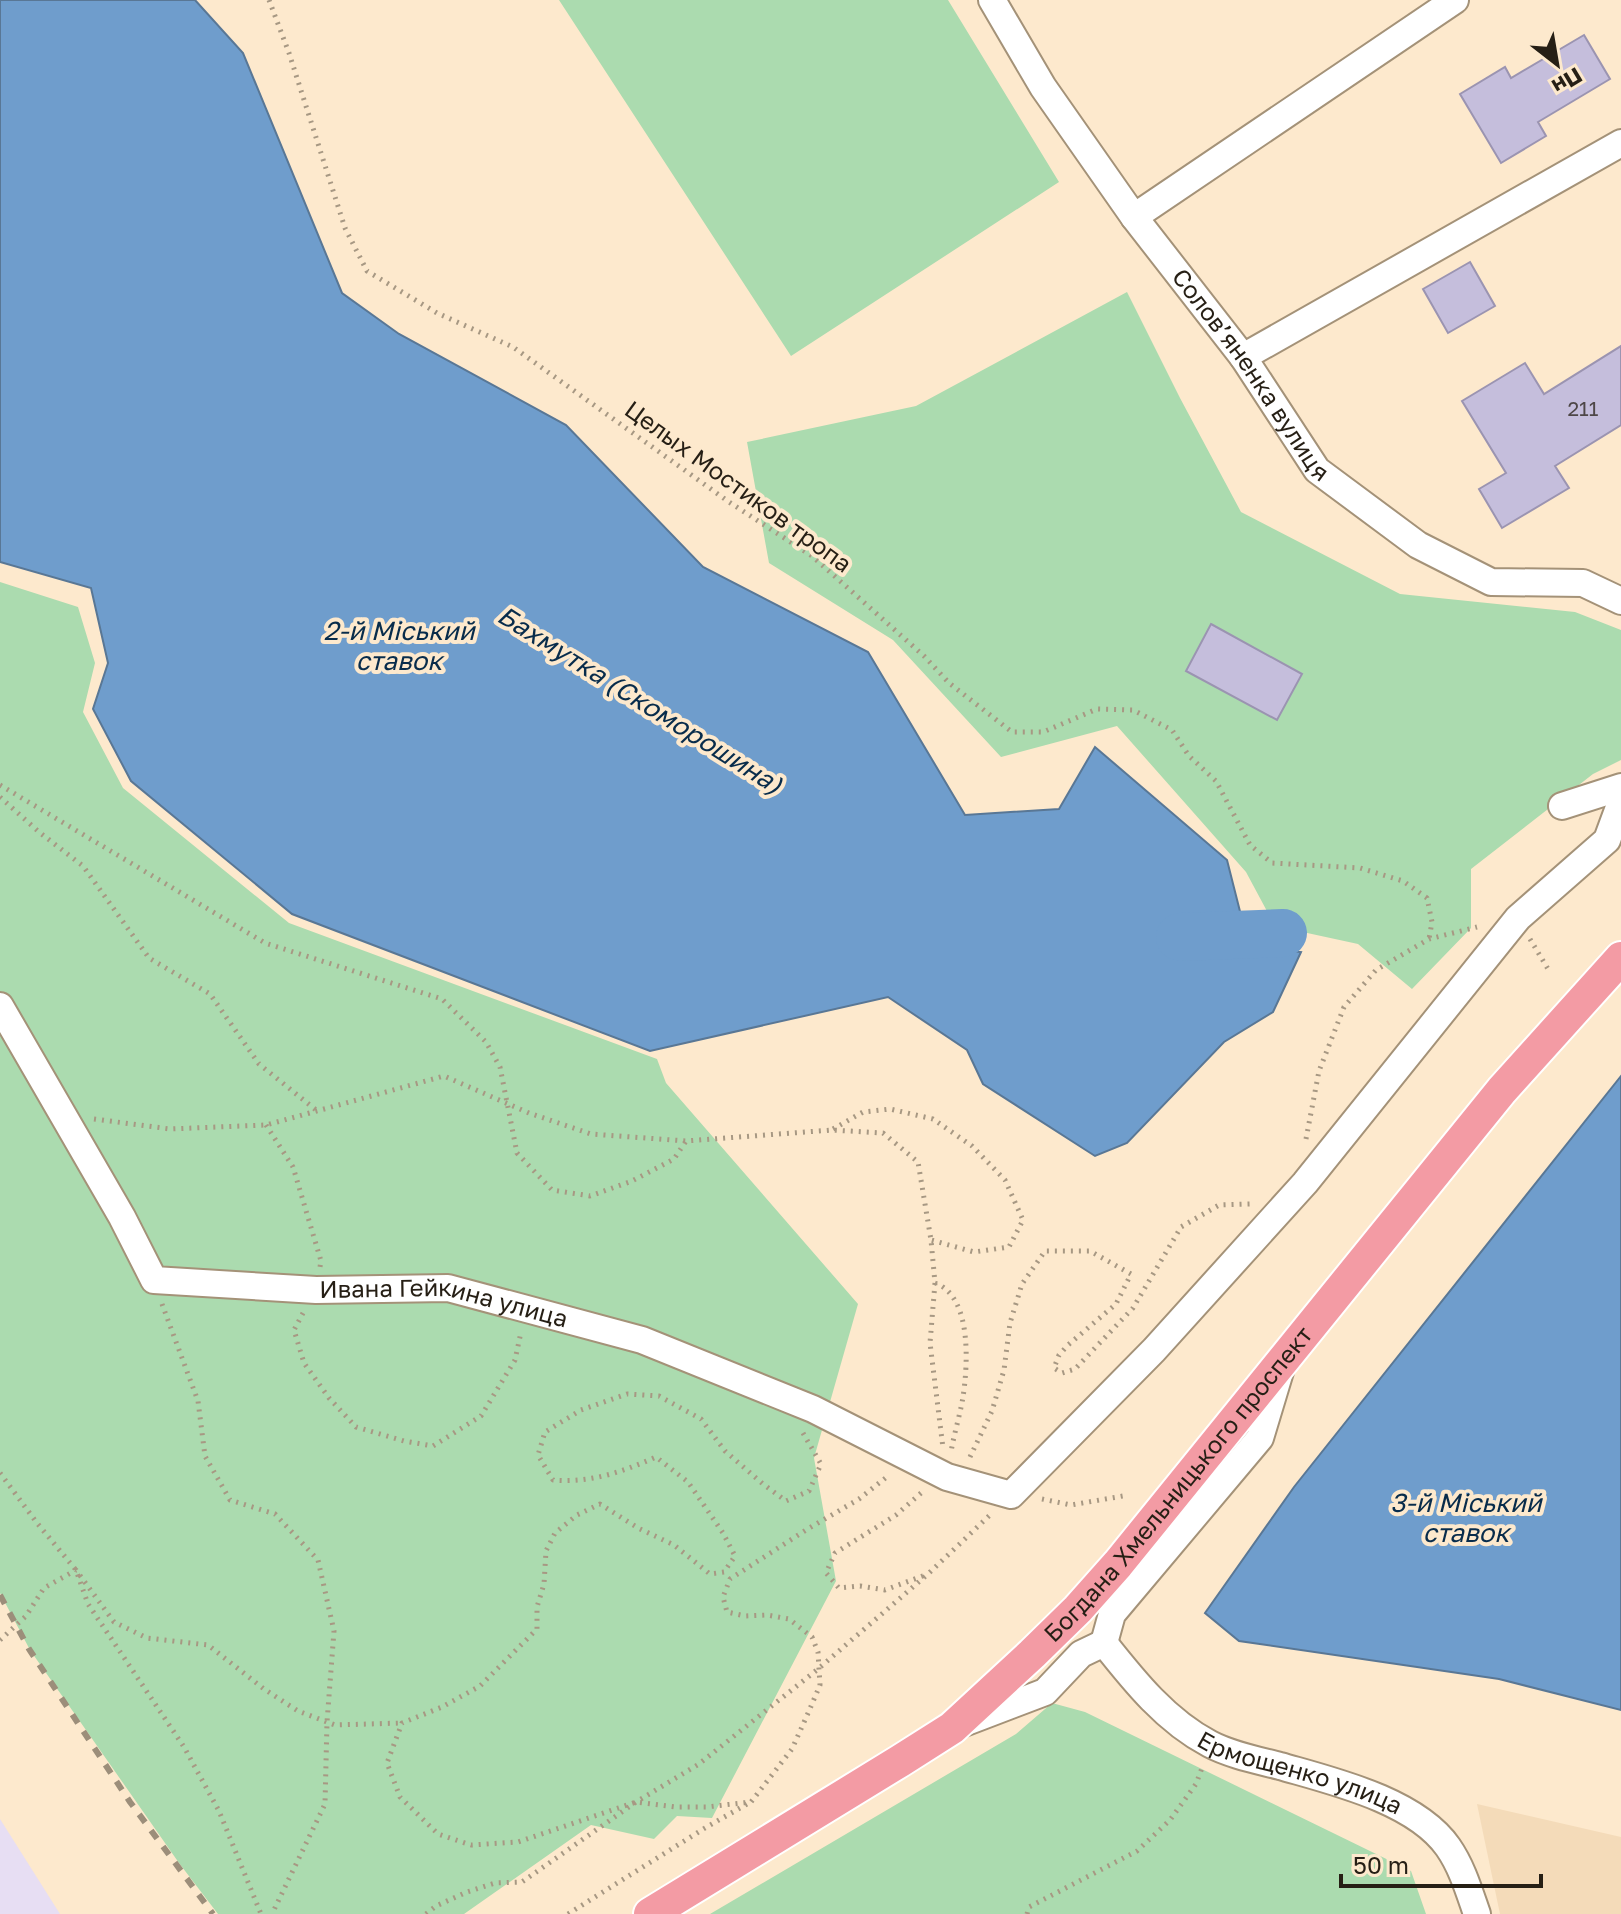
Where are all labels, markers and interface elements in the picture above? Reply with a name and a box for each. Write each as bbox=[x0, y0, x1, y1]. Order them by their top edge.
north arrow bbox=[1517, 24, 1597, 104]
text: Пн bbox=[1548, 62, 1587, 101]
street label: Солов’яненка вулиця bbox=[1167, 262, 1335, 487]
street label: Целых Мостиков тропа bbox=[620, 394, 858, 578]
house number: 211 bbox=[1568, 396, 1599, 420]
water label: Бахмутка (Скоморошина) bbox=[492, 599, 788, 800]
water label: 2-й Міський ставок bbox=[323, 615, 477, 676]
street label: Ивана Гейкина улица bbox=[319, 1272, 571, 1332]
street label: Богдана Хмельницького проспект bbox=[1037, 1320, 1318, 1647]
water label: 3-й Міський ставок bbox=[1390, 1487, 1544, 1548]
street label: Ермощенко улица bbox=[1193, 1724, 1408, 1820]
scale bar bbox=[1341, 1838, 1541, 1888]
text: 50 m bbox=[1353, 1850, 1409, 1879]

